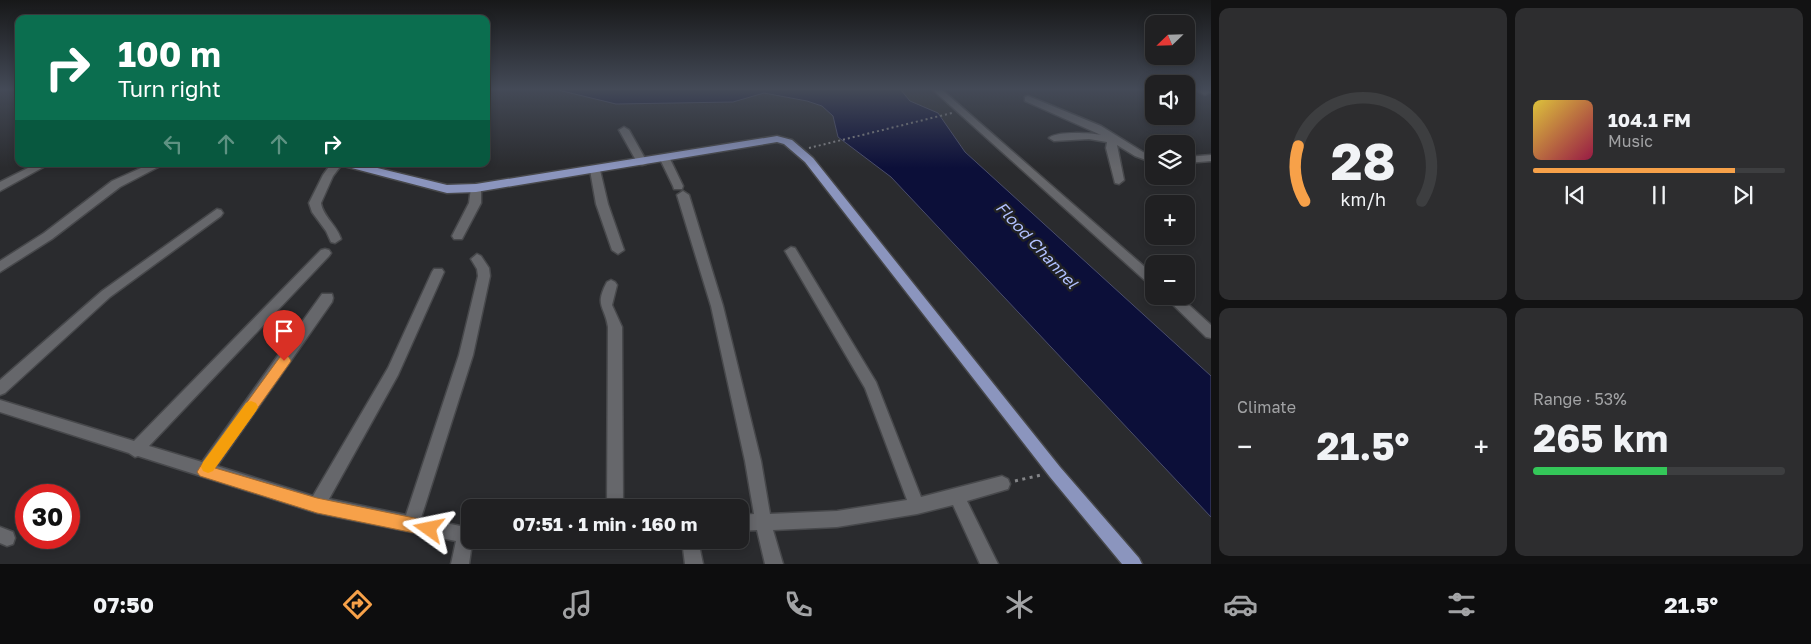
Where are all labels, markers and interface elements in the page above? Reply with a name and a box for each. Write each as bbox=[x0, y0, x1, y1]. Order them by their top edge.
north arrow bbox=[1145, 15, 1195, 65]
map controls bbox=[1145, 15, 1195, 305]
text: 100 m bbox=[118, 33, 221, 75]
icon: right bbox=[35, 35, 100, 100]
text: Turn right bbox=[118, 75, 221, 102]
button: sound bbox=[1145, 75, 1195, 125]
text: 104.1 FM bbox=[1608, 108, 1691, 131]
text: 28 bbox=[1330, 129, 1396, 191]
icon: left bbox=[159, 130, 187, 158]
icon: ahead bbox=[212, 130, 240, 158]
icon: ahead bbox=[265, 130, 293, 158]
icon: right bbox=[318, 130, 346, 158]
text: Music bbox=[1608, 131, 1653, 151]
button: layers bbox=[1145, 135, 1195, 185]
icon: previous bbox=[1561, 181, 1589, 209]
icon: pause bbox=[1645, 181, 1673, 209]
icon: next bbox=[1729, 181, 1757, 209]
text: km/h bbox=[1340, 188, 1386, 210]
button: + bbox=[1145, 195, 1195, 245]
water label: Flood Channel bbox=[992, 197, 1083, 293]
button: − bbox=[1145, 255, 1195, 305]
pin bbox=[263, 310, 305, 361]
icon: arrive bbox=[270, 317, 298, 345]
text: Range · 53% bbox=[1533, 389, 1627, 409]
text: Climate bbox=[1237, 397, 1296, 417]
text: 265 km bbox=[1533, 415, 1668, 460]
text: 21.5° bbox=[1317, 423, 1409, 468]
text: − bbox=[1237, 430, 1252, 463]
text: + bbox=[1474, 430, 1489, 463]
speed limit sign: 30 bbox=[15, 484, 80, 549]
position arrow bbox=[402, 502, 454, 554]
text: 07:51 · 1 min · 160 m bbox=[513, 512, 697, 535]
icon: directions bbox=[340, 587, 375, 622]
icon: music bbox=[560, 587, 595, 622]
icon: phone bbox=[781, 587, 816, 622]
icon: climate bbox=[1002, 587, 1037, 622]
icon: car bbox=[1223, 587, 1258, 622]
icon: filters bbox=[1444, 587, 1479, 622]
text: 07:50 bbox=[93, 591, 154, 618]
text: 21.5° bbox=[1664, 591, 1718, 618]

